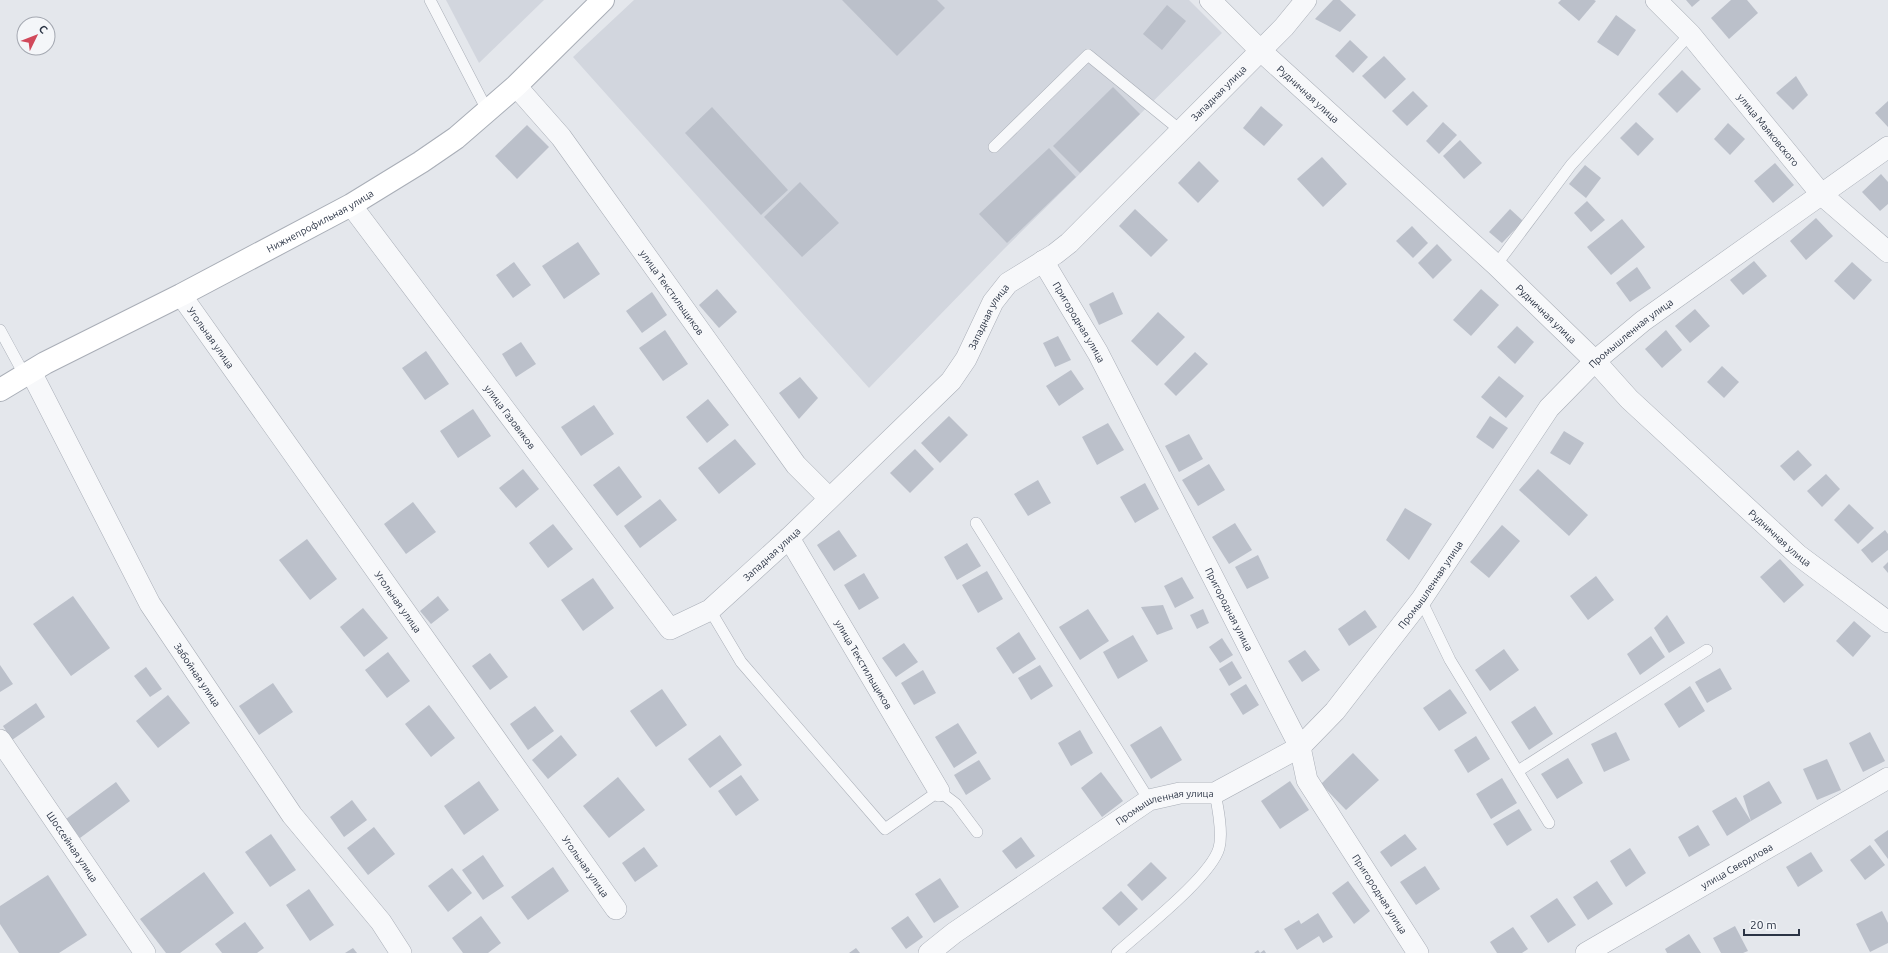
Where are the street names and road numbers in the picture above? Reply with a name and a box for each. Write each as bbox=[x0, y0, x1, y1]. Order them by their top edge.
street label: Западная улица bbox=[1189, 63, 1249, 123]
street label: Рудничная улица bbox=[1275, 63, 1341, 125]
street label: улица Маяковского bbox=[1735, 92, 1801, 169]
street label: Нижнепрофильная улица bbox=[265, 188, 375, 255]
street label: улица Текстильщиков bbox=[638, 248, 706, 337]
street label: Пригородная улица bbox=[1051, 280, 1107, 365]
street label: Западная улица bbox=[966, 282, 1011, 351]
street label: Рудничная улица bbox=[1513, 282, 1578, 346]
street label: Промышленная улица bbox=[1587, 296, 1675, 370]
street label: Угольная улица bbox=[185, 305, 236, 370]
street label: улица Газовиков bbox=[482, 383, 538, 451]
street label: Рудничная улица bbox=[1746, 507, 1813, 569]
street label: Западная улица bbox=[741, 525, 803, 583]
street label: Промышленная улица bbox=[1396, 539, 1465, 631]
street label: Пригородная улица bbox=[1203, 566, 1255, 653]
street label: Угольная улица bbox=[372, 569, 423, 635]
street label: улица Текстильщиков bbox=[833, 618, 894, 711]
street label: Забойная улица bbox=[172, 641, 223, 709]
street label: Промышленная улица bbox=[1114, 788, 1214, 827]
street label: Шоссейная улица bbox=[44, 810, 100, 884]
street label: Угольная улица bbox=[560, 834, 611, 899]
street label: улица Свердлова bbox=[1699, 841, 1775, 891]
street label: Пригородная улица bbox=[1350, 852, 1409, 936]

